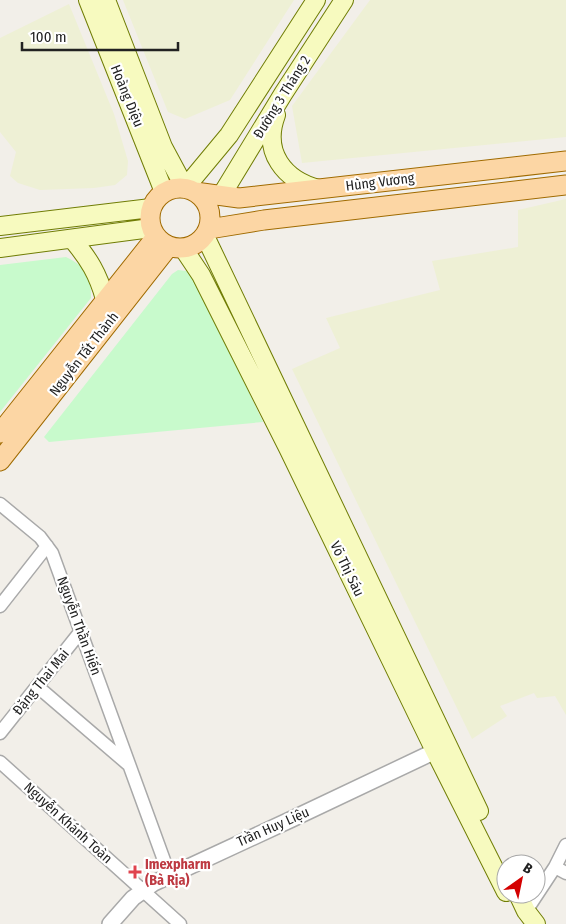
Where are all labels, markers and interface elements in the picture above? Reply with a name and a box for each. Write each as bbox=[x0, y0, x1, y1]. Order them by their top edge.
scale bar bbox=[22, 20, 179, 52]
text: 100 m bbox=[30, 28, 67, 46]
street label: Đường 3 Tháng 2 bbox=[250, 52, 314, 142]
street label: Hoàng Diệu bbox=[107, 62, 147, 130]
street label: Hùng Vương bbox=[345, 169, 416, 195]
street label: Nguyễn Tất Thành bbox=[45, 308, 122, 399]
street label: Võ Thị Sáu bbox=[326, 539, 368, 599]
street label: Nguyễn Thần Hiến bbox=[53, 574, 106, 678]
street label: Đặng Thai Mai bbox=[9, 646, 73, 718]
street label: Nguyễn Khánh Toàn bbox=[20, 779, 116, 867]
street label: Trần Huy Liệu bbox=[234, 803, 312, 850]
north arrow bbox=[496, 854, 546, 904]
place label: Imexpharm (Bà Rịa) bbox=[145, 856, 211, 889]
text: B bbox=[520, 859, 536, 878]
marker: Imexpharm (Bà Rịa) bbox=[129, 866, 141, 878]

